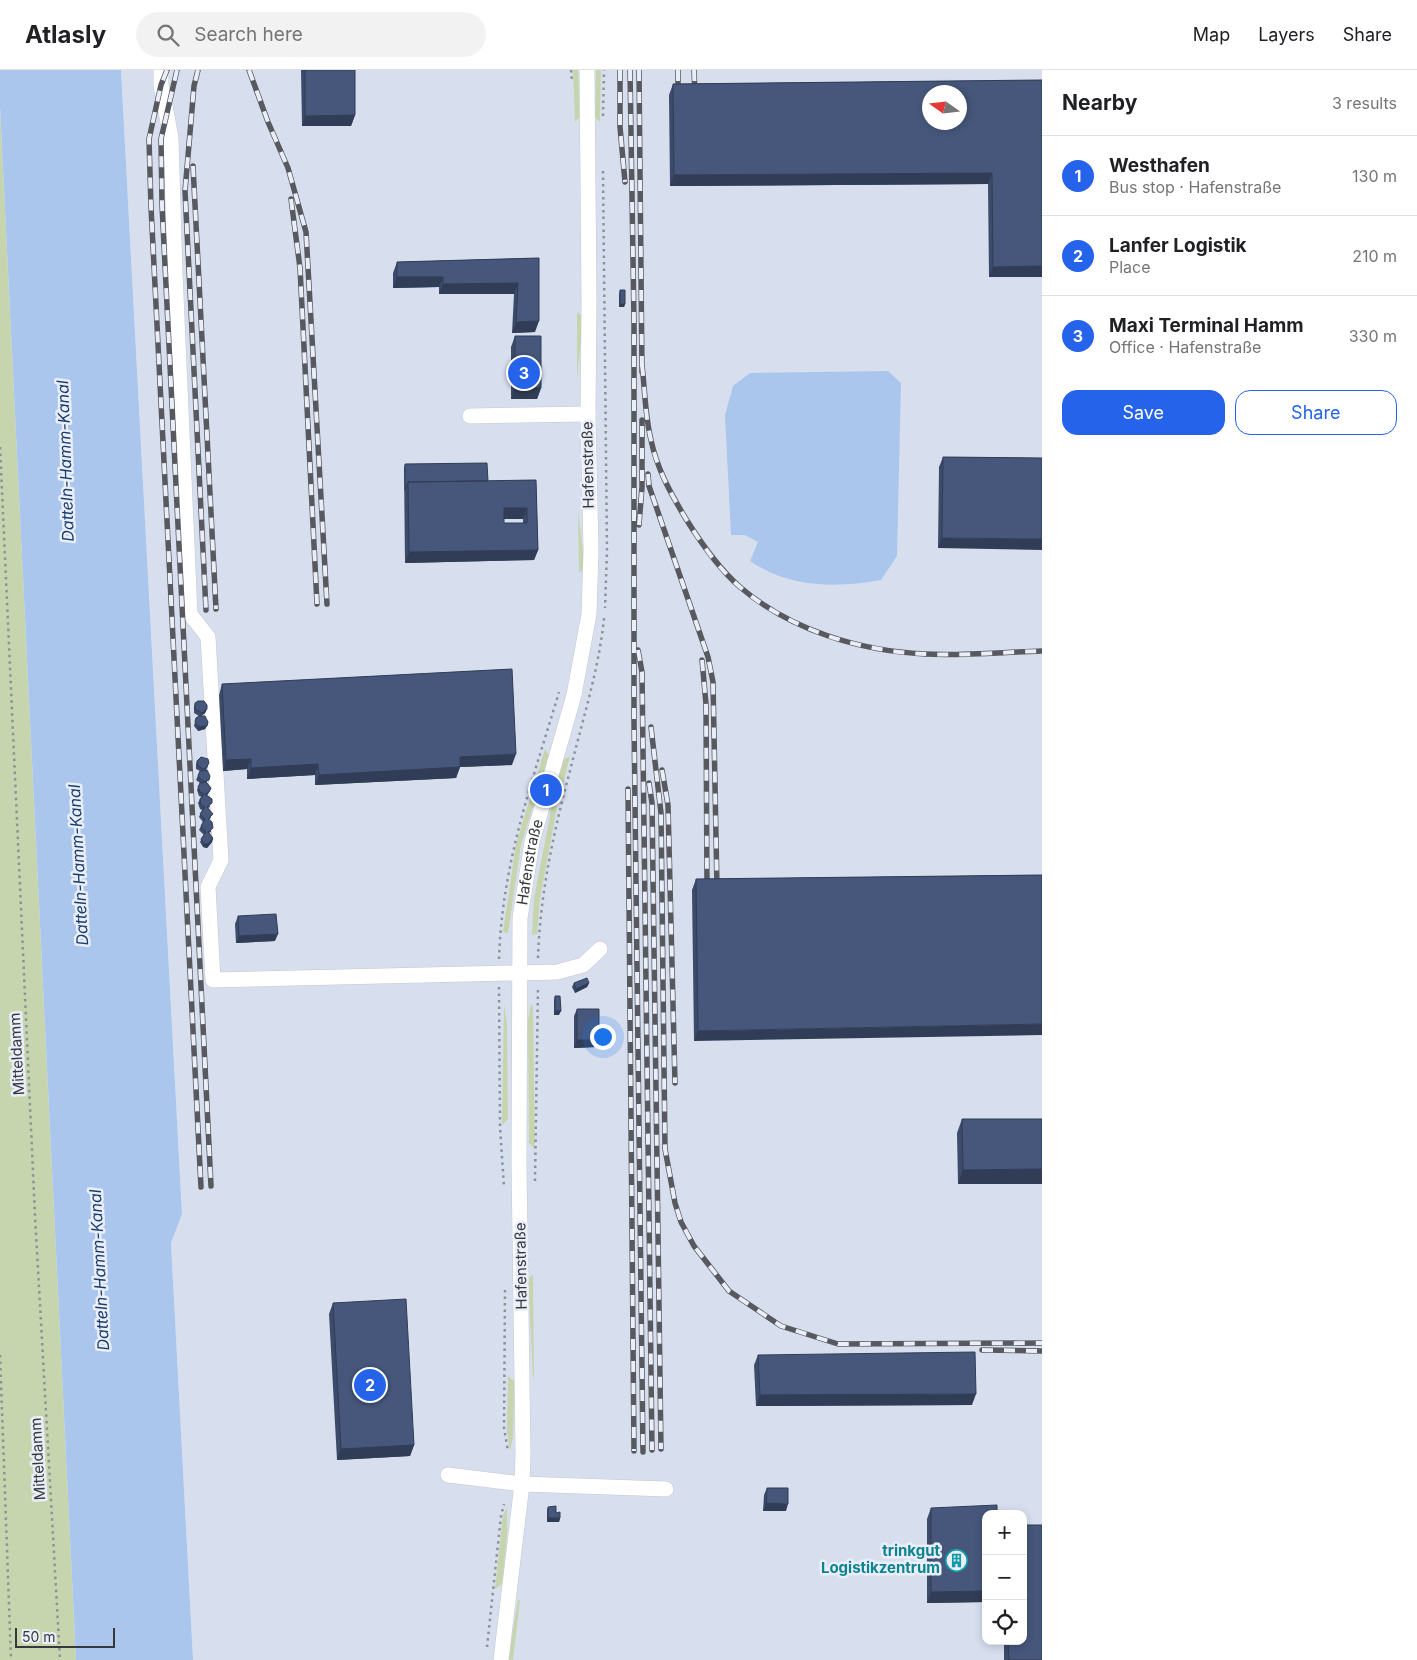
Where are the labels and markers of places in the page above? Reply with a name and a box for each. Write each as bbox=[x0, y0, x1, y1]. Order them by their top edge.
pin: 3 bbox=[508, 354, 540, 392]
pin: 1 bbox=[530, 771, 562, 809]
pin: 2 bbox=[354, 1366, 386, 1404]
place label: trinkgut Logistikzentrum bbox=[821, 1541, 940, 1577]
building icon: trinkgut Logistikzentrum bbox=[944, 1548, 968, 1572]

